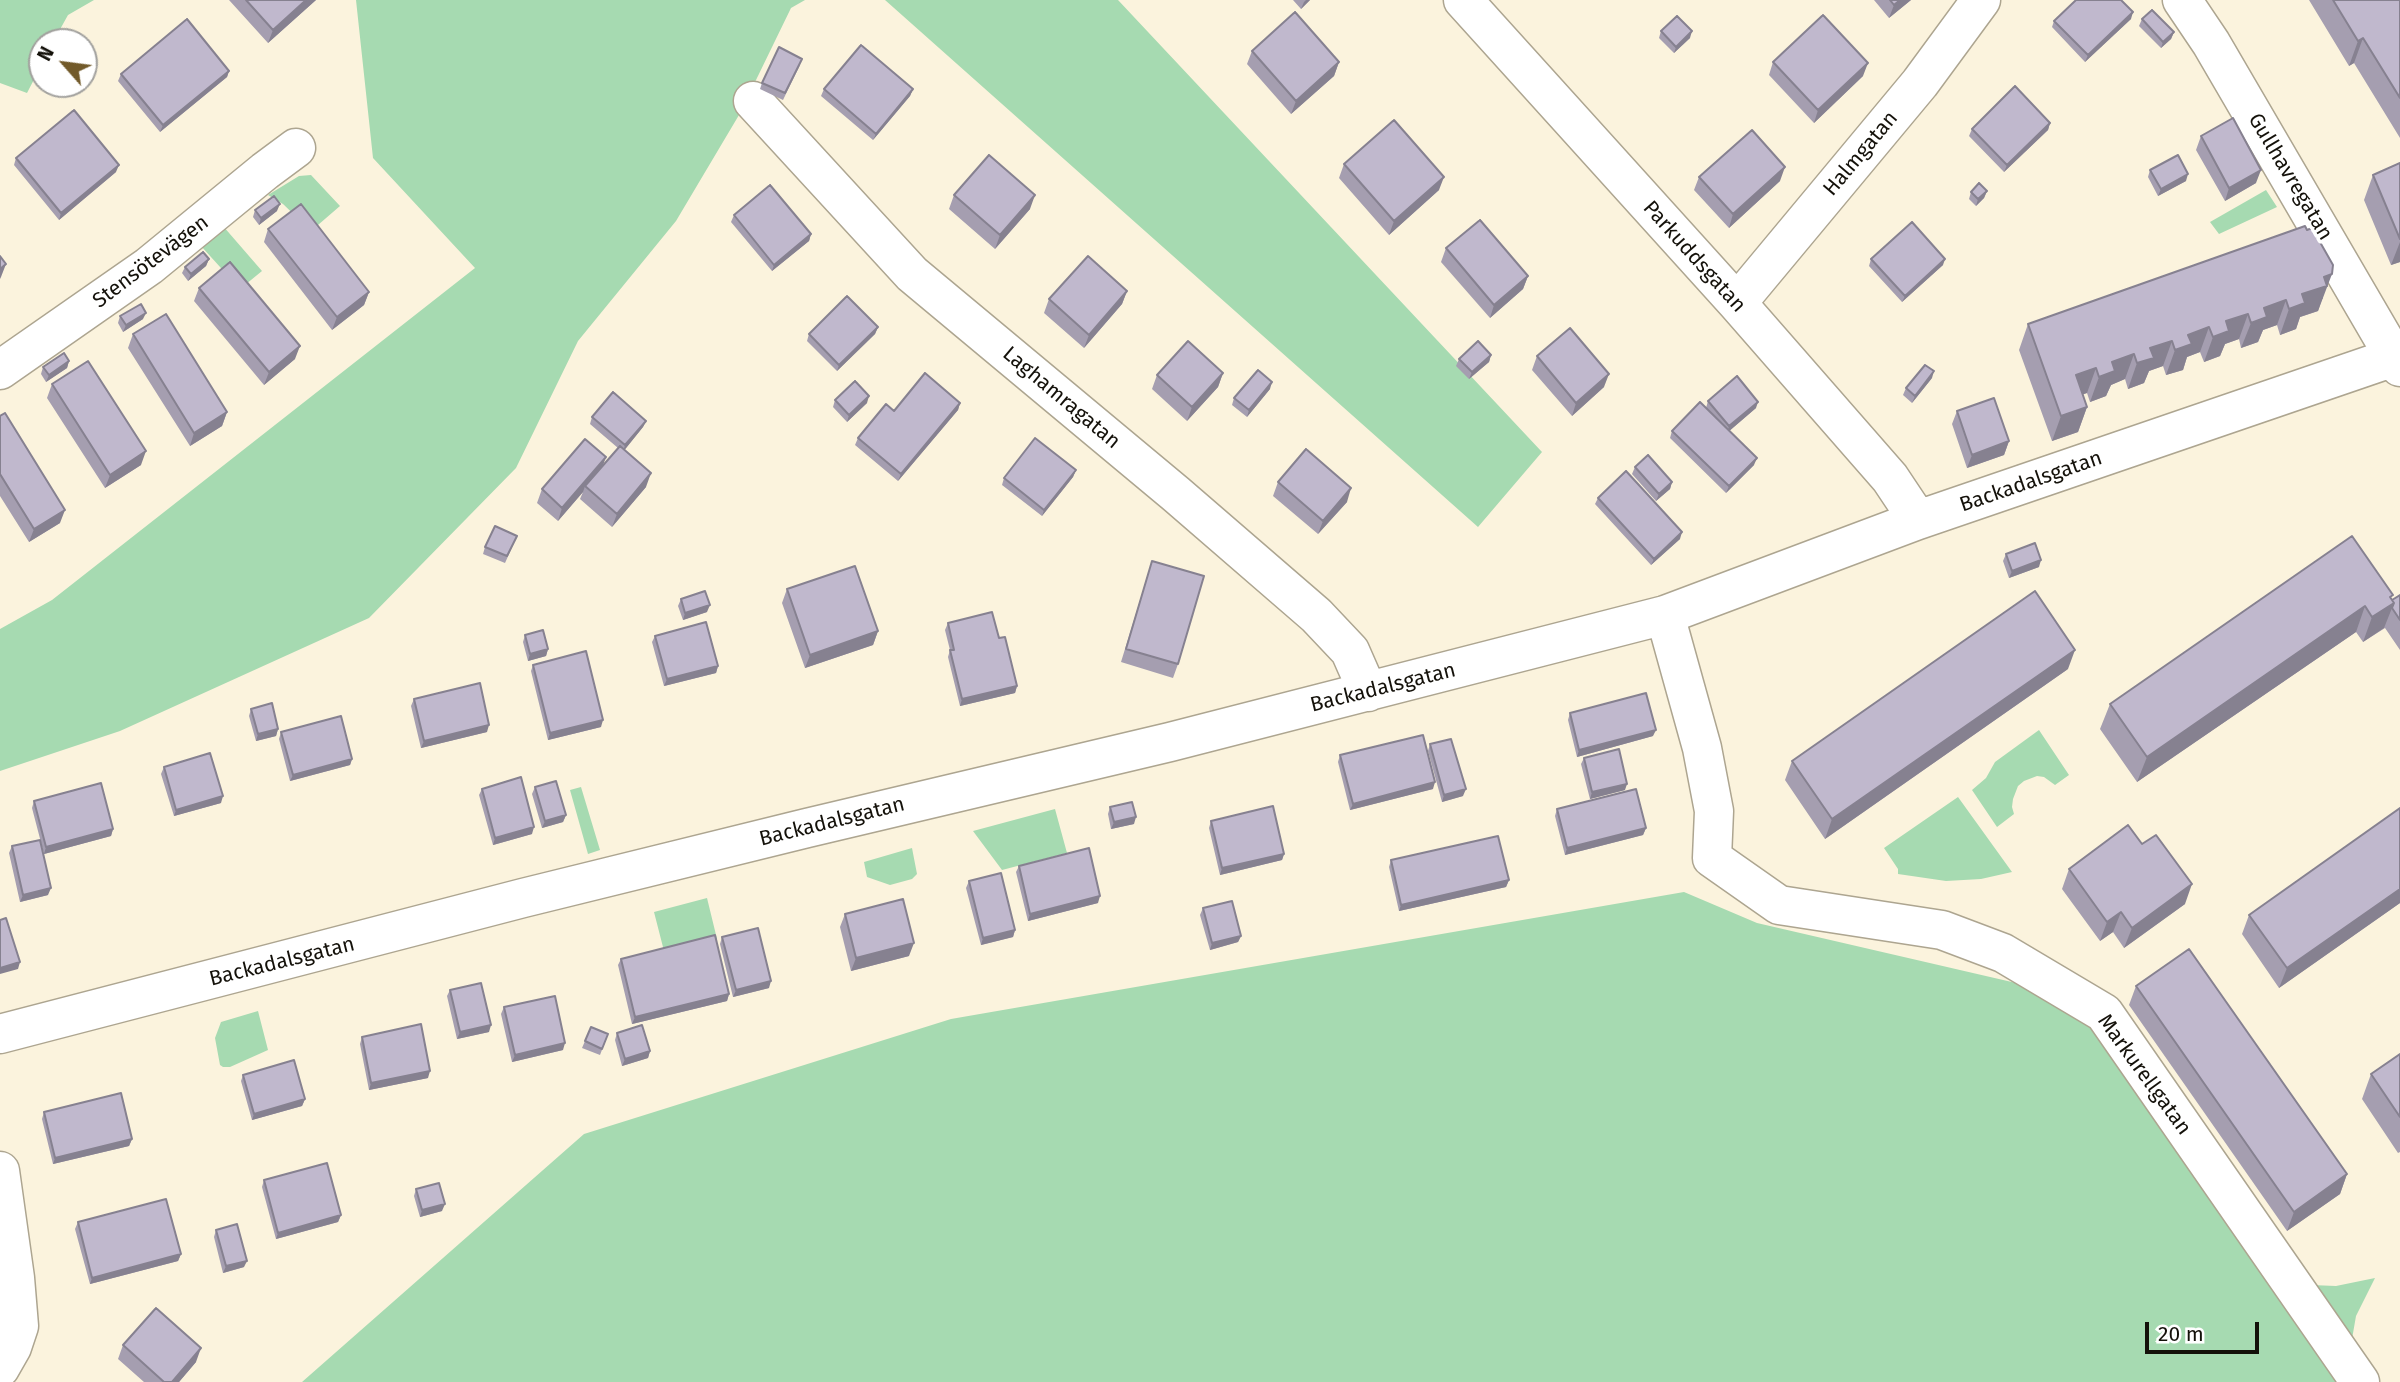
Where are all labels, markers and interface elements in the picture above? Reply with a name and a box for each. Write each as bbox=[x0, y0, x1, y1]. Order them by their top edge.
north arrow bbox=[28, 28, 98, 98]
text: N bbox=[33, 43, 59, 65]
street label: Halmgatan bbox=[1818, 107, 1904, 201]
street label: Gullhavregatan bbox=[2242, 109, 2338, 245]
street label: Parkuddsgatan bbox=[1637, 196, 1751, 318]
street label: Stensötevägen bbox=[88, 210, 214, 314]
street label: Laghamragatan bbox=[997, 341, 1125, 455]
street label: Backadalsgatan bbox=[1956, 446, 2106, 518]
street label: Backadalsgatan bbox=[1308, 658, 1458, 718]
street label: Backadalsgatan bbox=[757, 792, 907, 852]
street label: Backadalsgatan bbox=[207, 932, 357, 992]
street label: Markurellgatan bbox=[2092, 1010, 2196, 1140]
scale bar bbox=[2148, 1308, 2262, 1352]
text: 20 m bbox=[2158, 1321, 2204, 1347]

